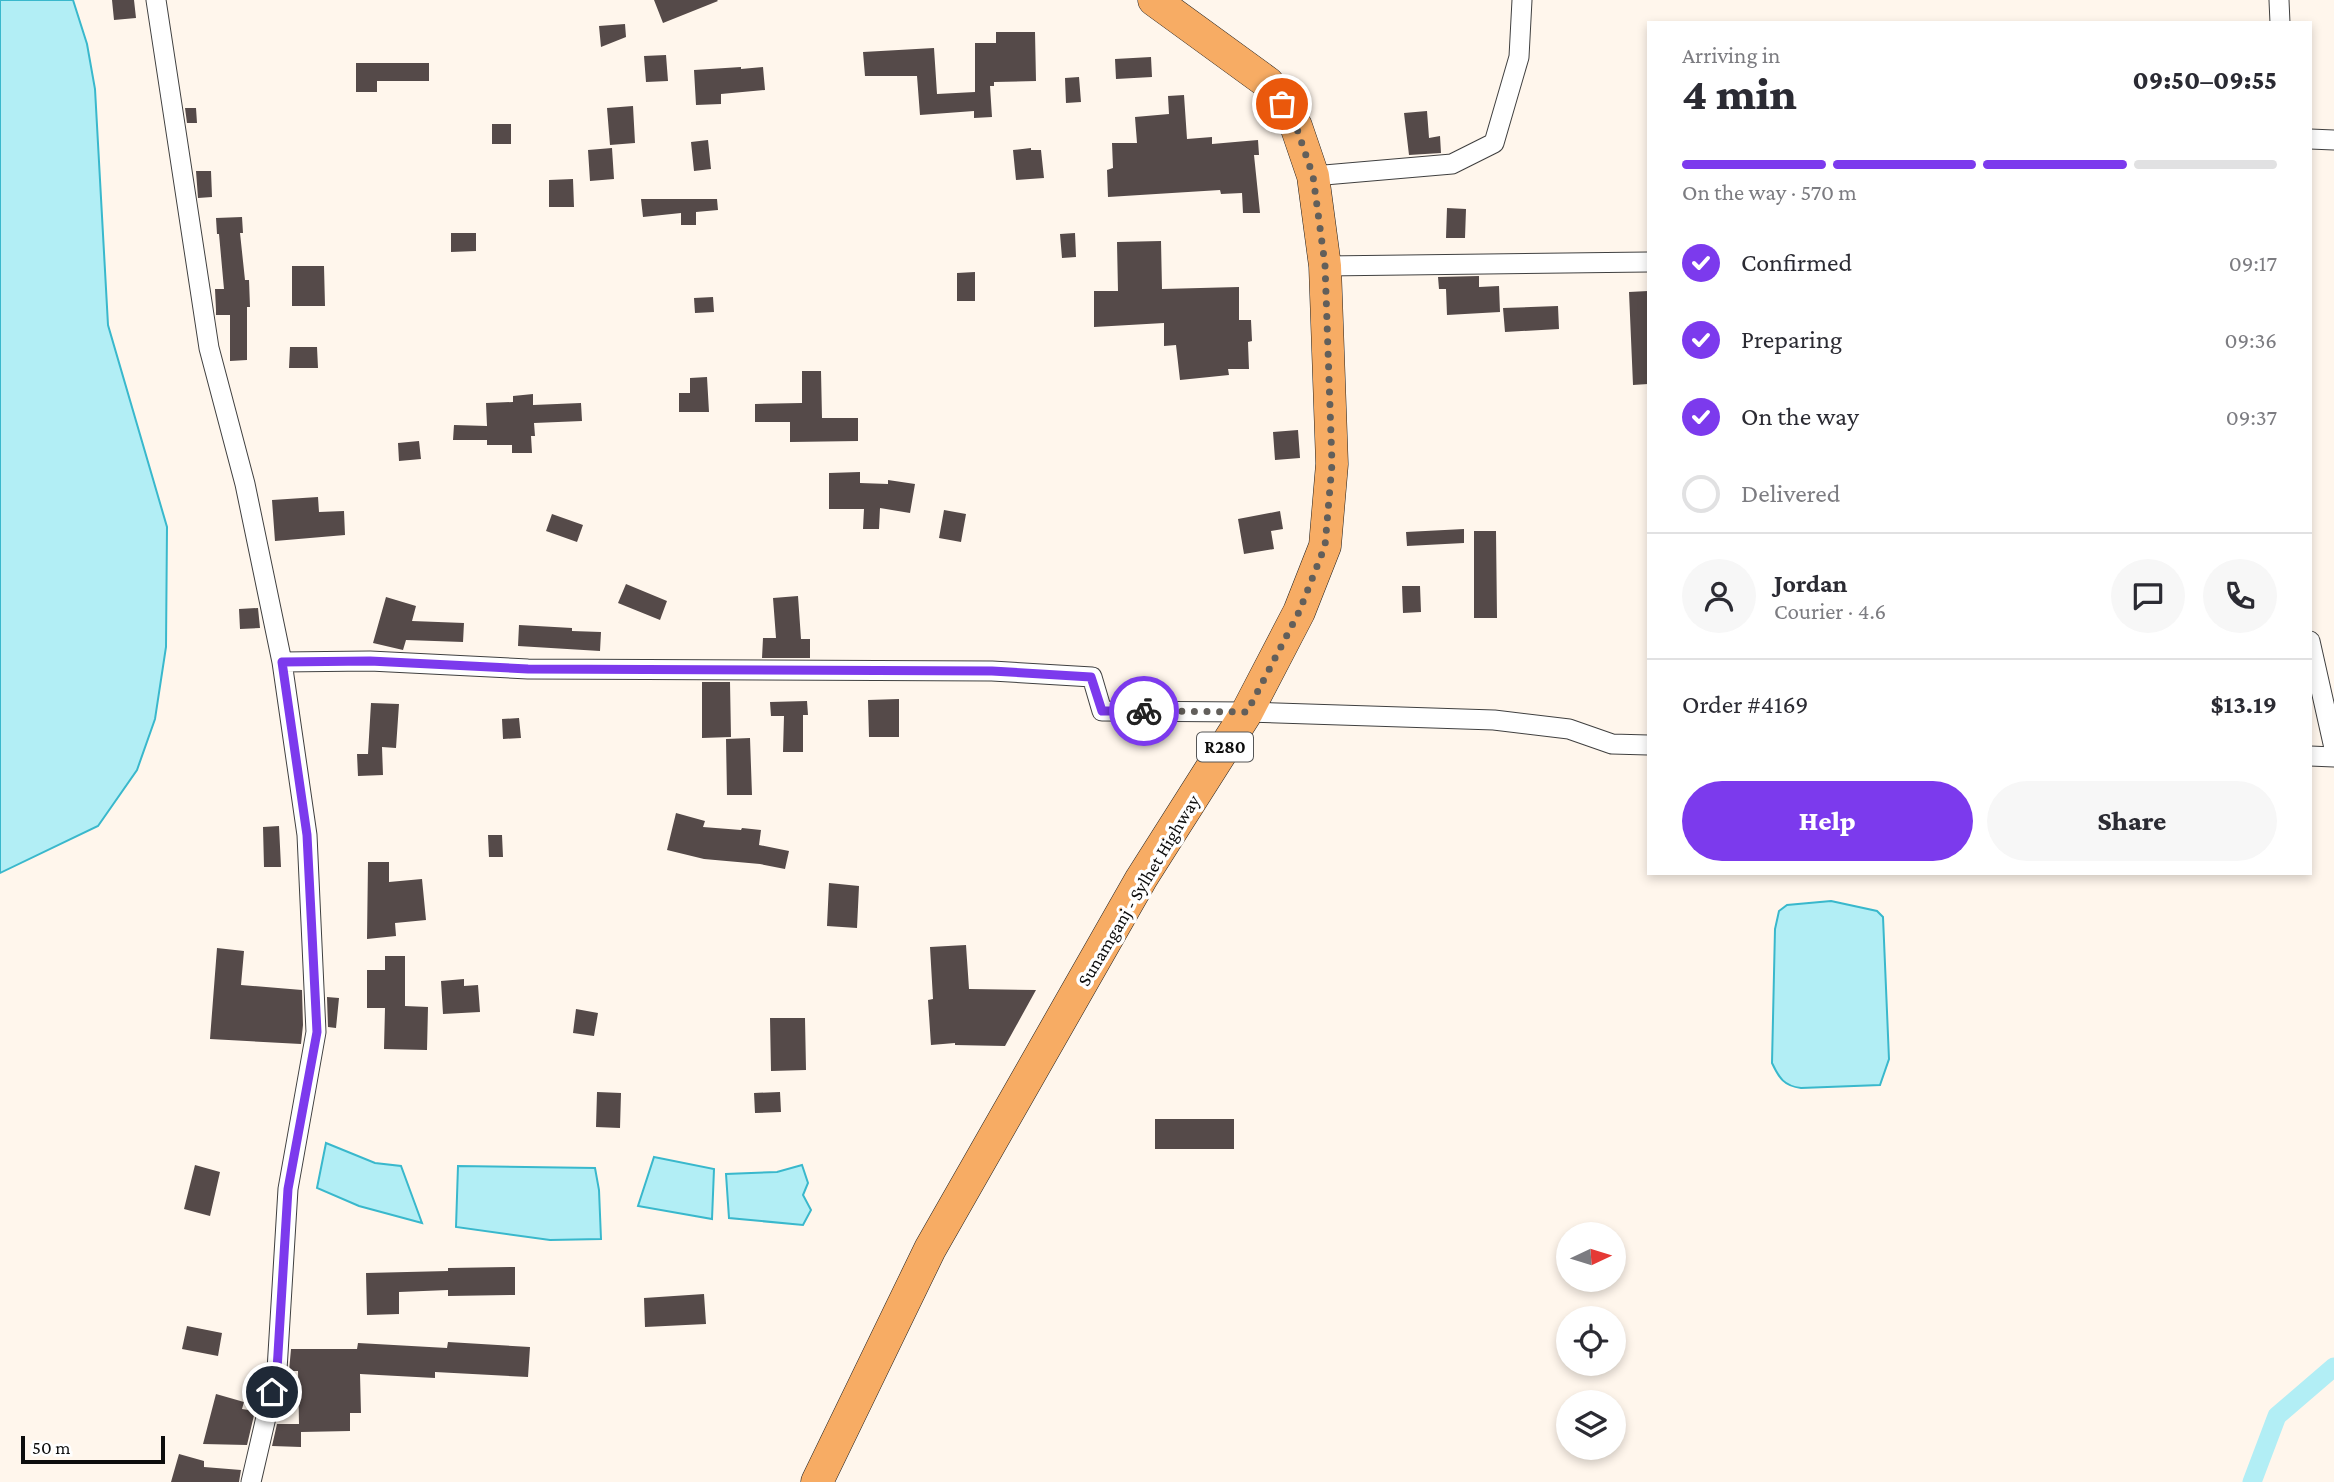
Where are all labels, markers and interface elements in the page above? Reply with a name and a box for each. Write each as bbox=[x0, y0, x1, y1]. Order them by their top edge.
text: Arriving in bbox=[1682, 42, 1780, 68]
text: 09:50–09:55 bbox=[2133, 66, 2277, 95]
text: 4 min bbox=[1682, 68, 1797, 119]
pin bbox=[1252, 74, 1312, 134]
icon: bag bbox=[1263, 85, 1301, 123]
text: On the way · 570 m bbox=[1682, 179, 1857, 205]
icon: check bbox=[1682, 244, 1720, 282]
text: Confirmed bbox=[1741, 248, 1852, 277]
text: 09:17 bbox=[2229, 250, 2277, 276]
icon: check bbox=[1682, 321, 1720, 359]
text: Preparing bbox=[1741, 325, 1842, 354]
text: 09:36 bbox=[2224, 327, 2277, 353]
icon: check bbox=[1682, 398, 1720, 436]
text: On the way bbox=[1741, 402, 1859, 431]
text: 09:37 bbox=[2226, 404, 2277, 430]
text: Delivered bbox=[1741, 479, 1840, 508]
button: person bbox=[1682, 559, 1756, 633]
button: chat bbox=[2111, 559, 2185, 633]
button: phone bbox=[2203, 559, 2277, 633]
text: Jordan bbox=[1774, 569, 1848, 598]
text: Courier · 4.6 bbox=[1774, 598, 1886, 624]
courier bbox=[1109, 676, 1179, 746]
text: Order #4169 bbox=[1682, 690, 1808, 719]
text: $13.19 bbox=[2211, 690, 2277, 719]
icon: bike bbox=[1125, 692, 1163, 730]
road number: R280 bbox=[1197, 732, 1253, 762]
button: Help bbox=[1682, 781, 1973, 861]
button: Share bbox=[1987, 781, 2277, 861]
street label: Sunamganj - Sylhet Highway bbox=[1073, 791, 1205, 990]
north arrow bbox=[1556, 1222, 1626, 1292]
map controls bbox=[1556, 1222, 1626, 1460]
button: locate bbox=[1556, 1306, 1626, 1376]
pin bbox=[242, 1362, 302, 1422]
icon: home bbox=[253, 1373, 291, 1411]
button: layers bbox=[1556, 1390, 1626, 1460]
scale bar bbox=[21, 1433, 164, 1465]
text: 50 m bbox=[32, 1437, 71, 1458]

